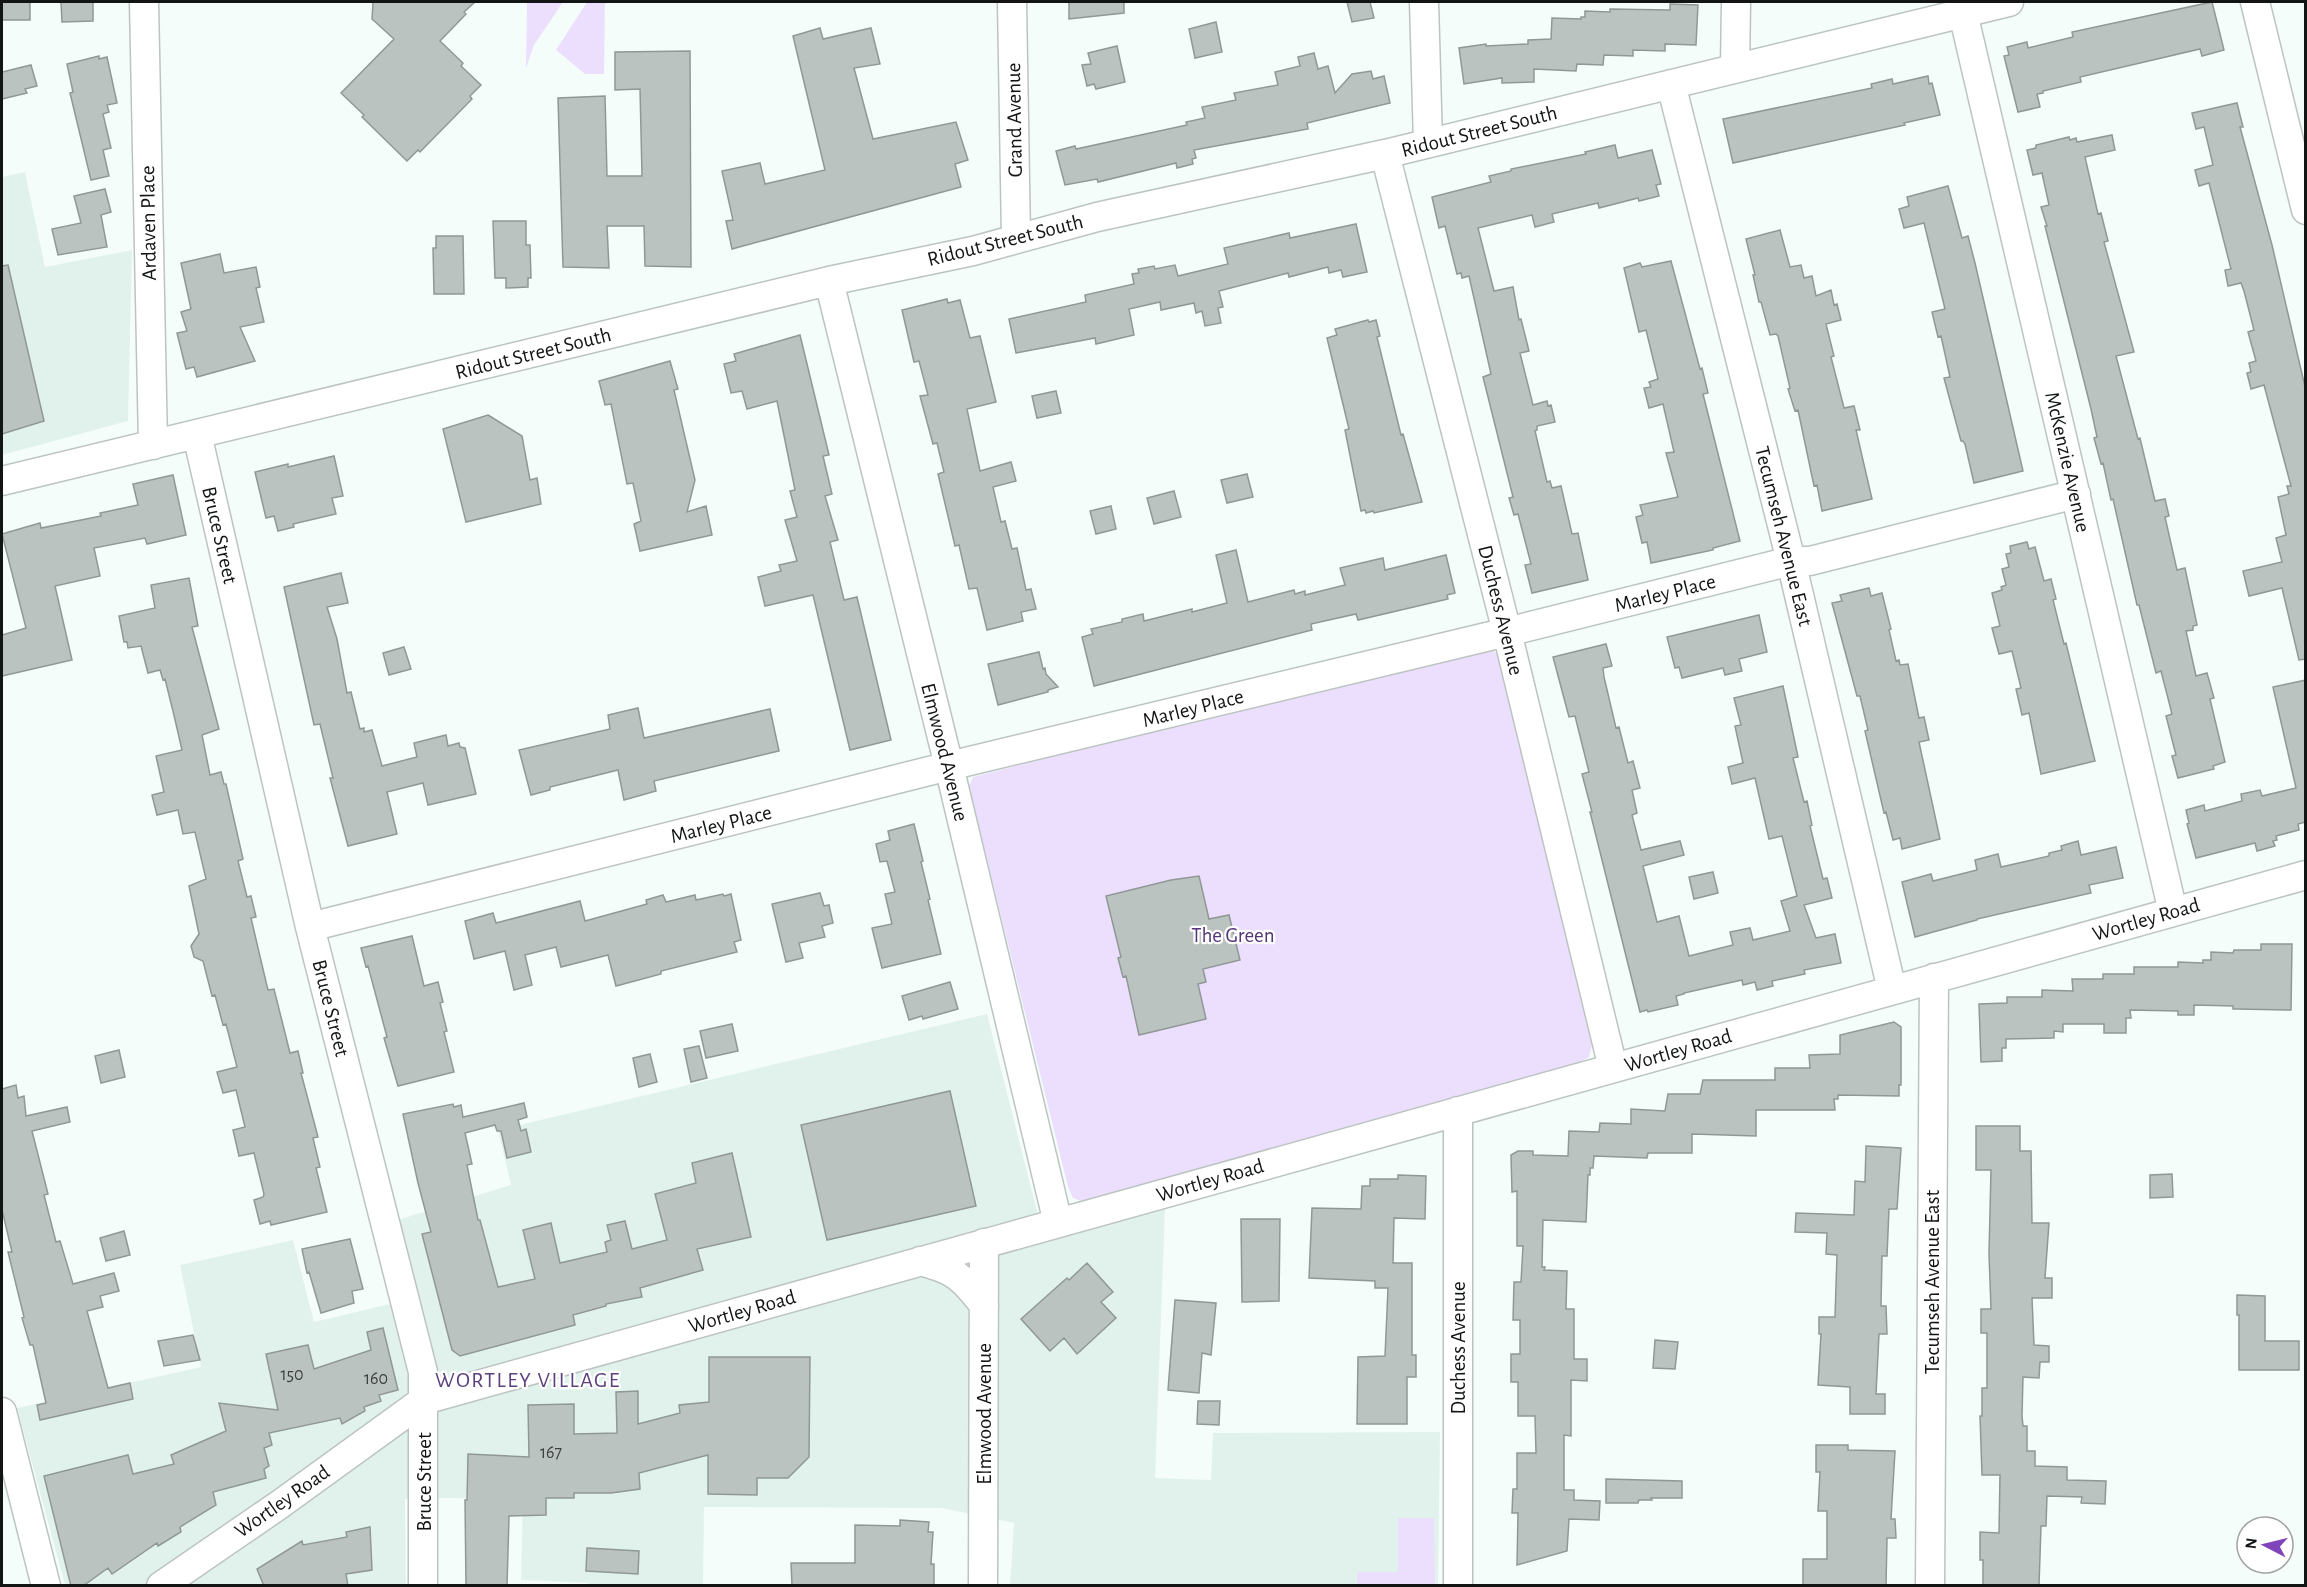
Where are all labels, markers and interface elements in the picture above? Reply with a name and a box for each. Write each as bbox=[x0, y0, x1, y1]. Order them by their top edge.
street label: Grand Avenue bbox=[1003, 62, 1026, 177]
street label: Ridout Street South bbox=[1399, 102, 1559, 161]
street label: Ardaven Place bbox=[137, 165, 160, 281]
street label: Ridout Street South bbox=[925, 211, 1085, 270]
street label: Ridout Street South bbox=[453, 324, 613, 383]
street label: McKenzie Avenue bbox=[2041, 390, 2094, 534]
street label: Tecumseh Avenue East bbox=[1751, 444, 1816, 628]
street label: Bruce Street bbox=[198, 484, 241, 586]
street label: Duchess Avenue bbox=[1474, 543, 1527, 677]
street label: Marley Place bbox=[1612, 571, 1718, 616]
street label: Elmwood Avenue bbox=[917, 681, 972, 823]
street label: Marley Place bbox=[1140, 686, 1246, 731]
street label: Marley Place bbox=[668, 802, 774, 847]
street label: Wortley Road bbox=[2090, 894, 2202, 945]
park label: The Green bbox=[1191, 925, 1275, 946]
street label: Bruce Street bbox=[308, 957, 353, 1059]
street label: Wortley Road bbox=[1622, 1025, 1734, 1076]
street label: Wortley Road bbox=[1154, 1155, 1266, 1206]
street label: Tecumseh Avenue East bbox=[1922, 1190, 1943, 1374]
street label: Duchess Avenue bbox=[1448, 1281, 1469, 1415]
street label: Wortley Road bbox=[686, 1286, 798, 1337]
street label: Elmwood Avenue bbox=[974, 1343, 995, 1485]
house number: 150 bbox=[280, 1366, 304, 1384]
district label: WORTLEY VILLAGE bbox=[435, 1369, 621, 1391]
house number: 160 bbox=[364, 1370, 388, 1388]
street label: Bruce Street bbox=[414, 1432, 435, 1532]
house number: 167 bbox=[540, 1444, 562, 1462]
street label: Wortley Road bbox=[231, 1461, 334, 1542]
north arrow bbox=[2235, 1515, 2295, 1575]
text: N bbox=[2242, 1537, 2260, 1550]

